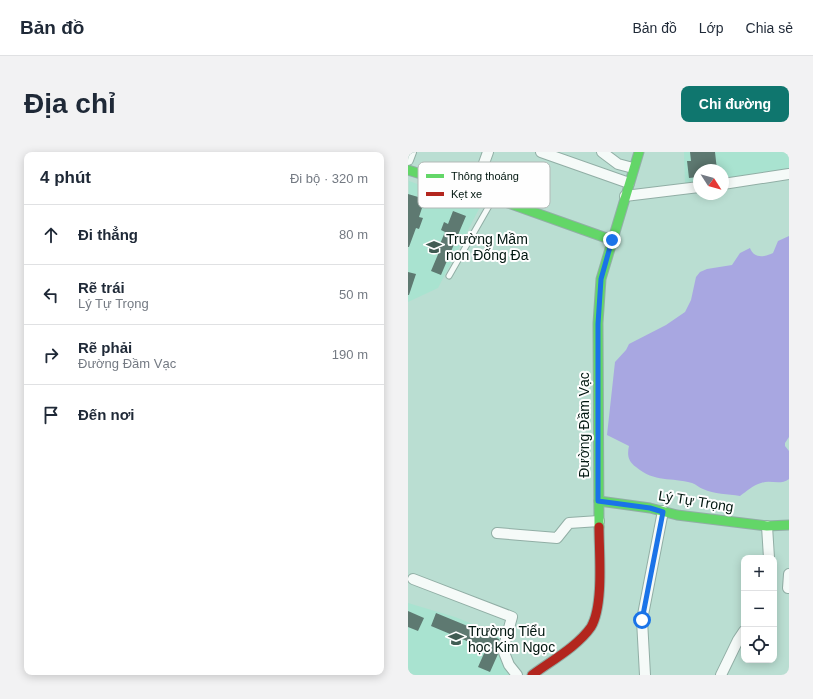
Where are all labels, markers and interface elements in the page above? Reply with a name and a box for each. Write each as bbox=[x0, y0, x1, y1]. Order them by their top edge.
text: Bản đồ bbox=[20, 17, 84, 38]
text: Bản đồ bbox=[632, 20, 677, 36]
text: Lớp bbox=[699, 20, 724, 36]
text: Chia sẻ bbox=[746, 20, 793, 36]
button: Chỉ đường bbox=[681, 86, 789, 122]
text: Địa chỉ bbox=[24, 88, 116, 119]
legend bbox=[418, 162, 550, 208]
north arrow bbox=[693, 164, 729, 200]
text: 4 phút bbox=[40, 168, 91, 187]
text: Thông thoáng bbox=[451, 170, 519, 182]
text: Đi bộ · 320 m bbox=[290, 171, 368, 186]
text: Kẹt xe bbox=[451, 188, 482, 200]
icon: ahead bbox=[40, 224, 62, 246]
text: Đi thẳng bbox=[78, 226, 138, 243]
text: 80 m bbox=[339, 227, 368, 242]
place label: Trường Mầm non Đống Đa bbox=[446, 231, 529, 263]
route end bbox=[603, 231, 621, 249]
school or university icon: Trường Mầm non Đống Đa bbox=[425, 238, 443, 256]
text: Rẽ trái bbox=[78, 279, 125, 296]
icon: left bbox=[40, 284, 62, 306]
text: 50 m bbox=[339, 287, 368, 302]
text: Lý Tự Trọng bbox=[78, 296, 149, 311]
text: Rẽ phải bbox=[78, 339, 132, 356]
icon: right bbox=[40, 344, 62, 366]
text: 190 m bbox=[332, 347, 368, 362]
text: Đường Đầm Vạc bbox=[78, 356, 176, 371]
street label: Đường Đầm Vạc bbox=[576, 372, 592, 478]
icon: arrive bbox=[40, 404, 62, 426]
text: Đến nơi bbox=[78, 406, 135, 423]
street label: Lý Tự Trọng bbox=[657, 487, 735, 515]
map controls bbox=[741, 555, 777, 663]
button: + bbox=[741, 555, 777, 591]
button: − bbox=[741, 591, 777, 627]
route start bbox=[633, 611, 651, 629]
place label: Trường Tiểu học Kim Ngọc bbox=[468, 623, 555, 655]
button: locate bbox=[741, 627, 777, 663]
school or university icon: Trường Tiểu học Kim Ngọc bbox=[447, 630, 465, 648]

